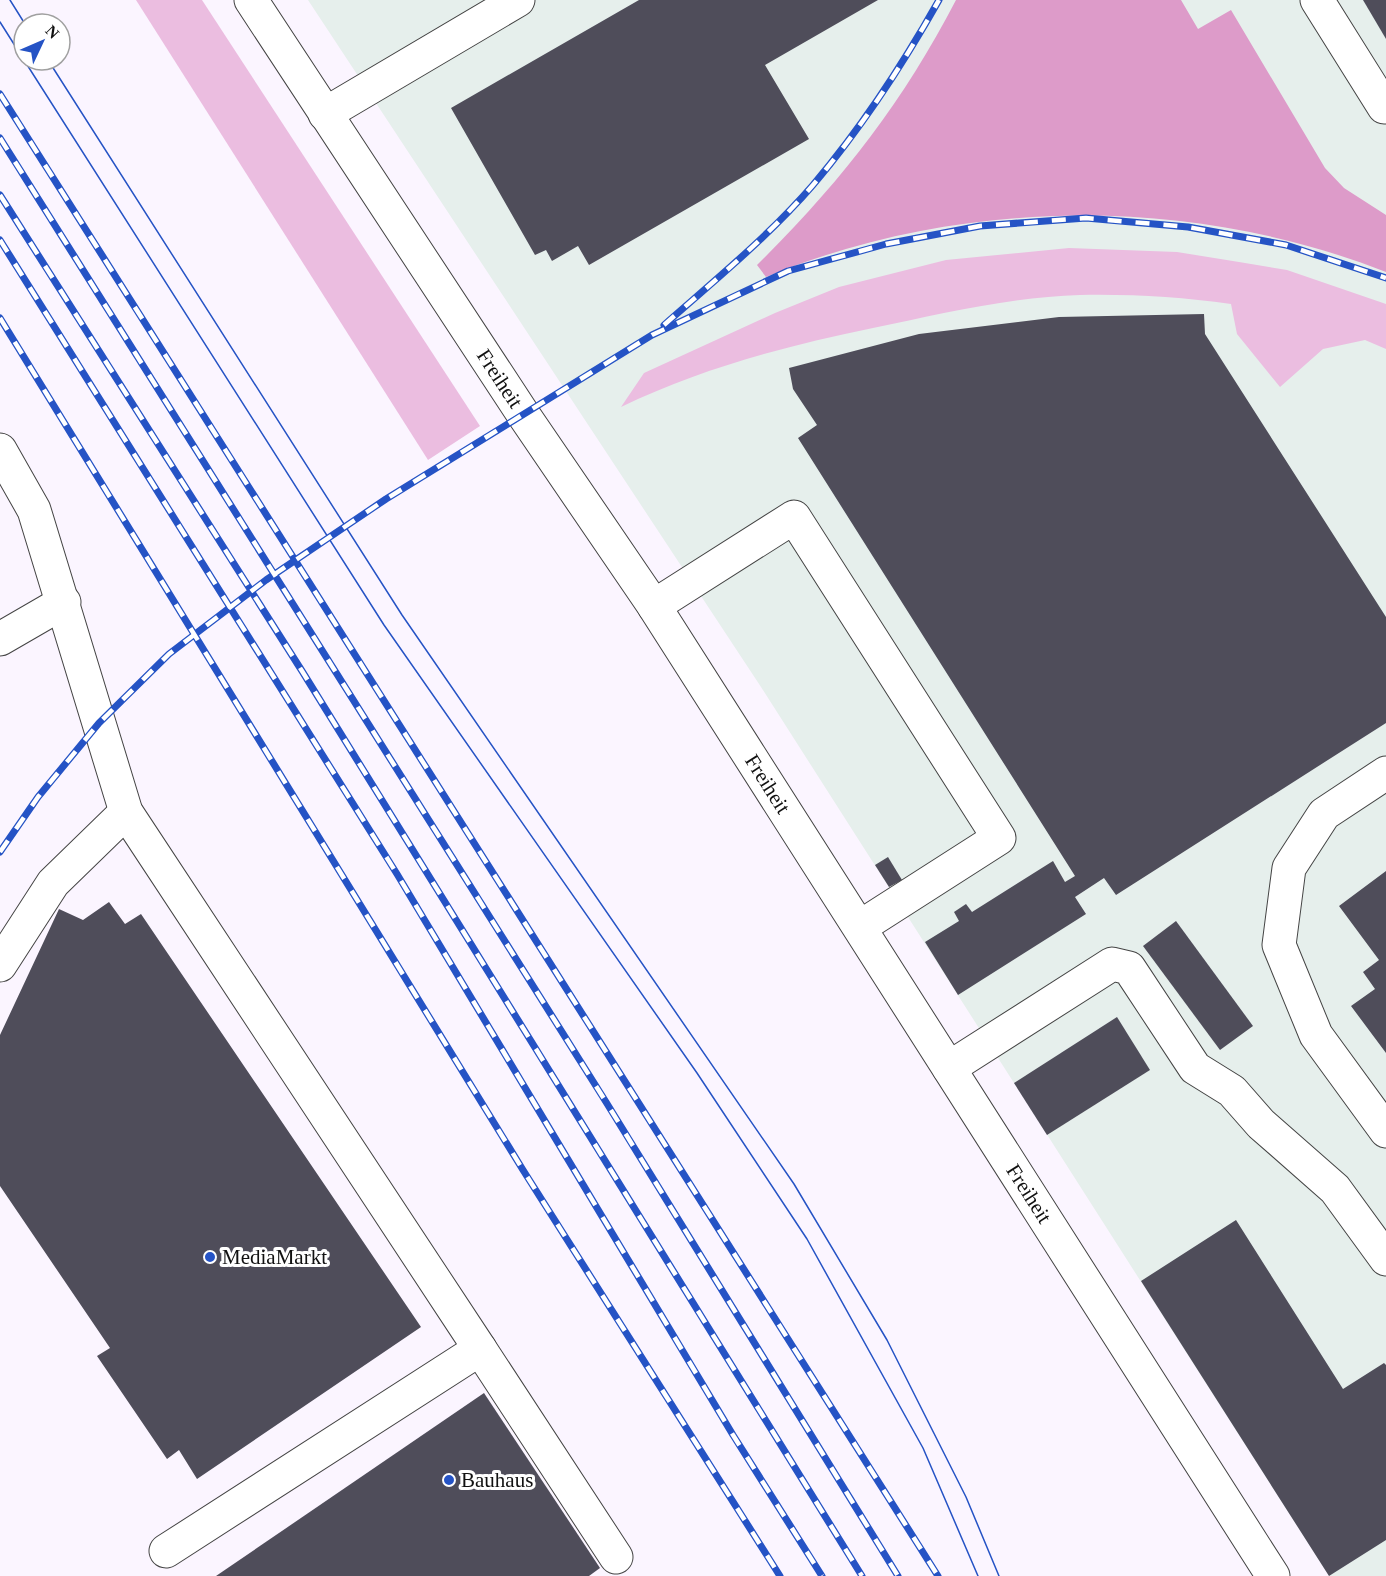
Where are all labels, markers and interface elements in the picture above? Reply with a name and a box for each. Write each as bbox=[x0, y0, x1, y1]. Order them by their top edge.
north arrow bbox=[12, 12, 72, 72]
text: N bbox=[42, 22, 63, 42]
street label: Freiheit bbox=[472, 345, 528, 413]
street label: Freiheit bbox=[740, 750, 795, 818]
street label: Freiheit bbox=[1001, 1160, 1057, 1228]
place label: MediaMarkt bbox=[222, 1245, 327, 1269]
marker: MediaMarkt bbox=[203, 1250, 217, 1264]
place label: Bauhaus bbox=[461, 1468, 533, 1492]
marker: Bauhaus bbox=[442, 1473, 456, 1487]

